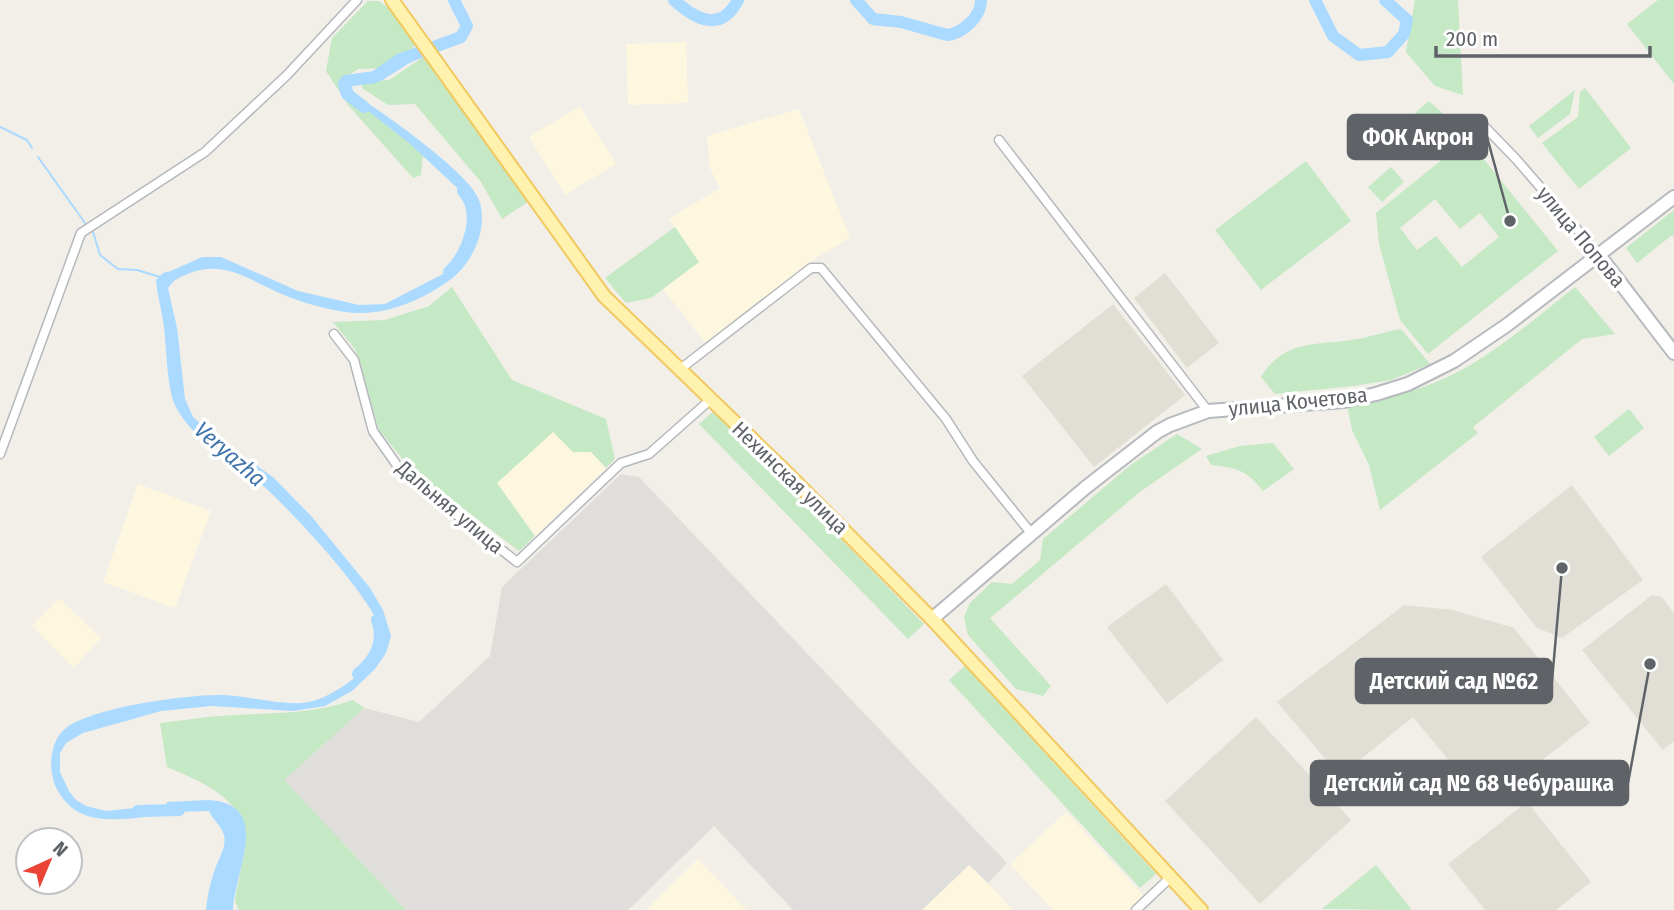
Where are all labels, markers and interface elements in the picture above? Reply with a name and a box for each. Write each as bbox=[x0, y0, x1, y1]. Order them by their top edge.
scale bar bbox=[1436, 14, 1650, 58]
text: 200 m bbox=[1446, 26, 1498, 52]
callout: ФОК Акрон bbox=[1348, 115, 1487, 159]
text: ФОК Акрон bbox=[1362, 123, 1474, 151]
street label: улица Попова bbox=[1531, 181, 1631, 293]
street label: улица Кочетова bbox=[1227, 382, 1369, 422]
water label: Veryazha bbox=[189, 416, 271, 492]
street label: Нехинская улица bbox=[727, 416, 853, 540]
street label: Дальняя улица bbox=[390, 454, 509, 559]
callout: Детский сад №62 bbox=[1356, 659, 1552, 703]
text: Детский сад №62 bbox=[1369, 667, 1539, 695]
callout: Детский сад № 68 Чебурашка bbox=[1311, 761, 1628, 805]
text: Детский сад № 68 Чебурашка bbox=[1323, 769, 1614, 797]
north arrow bbox=[14, 826, 84, 896]
text: N bbox=[48, 837, 73, 861]

